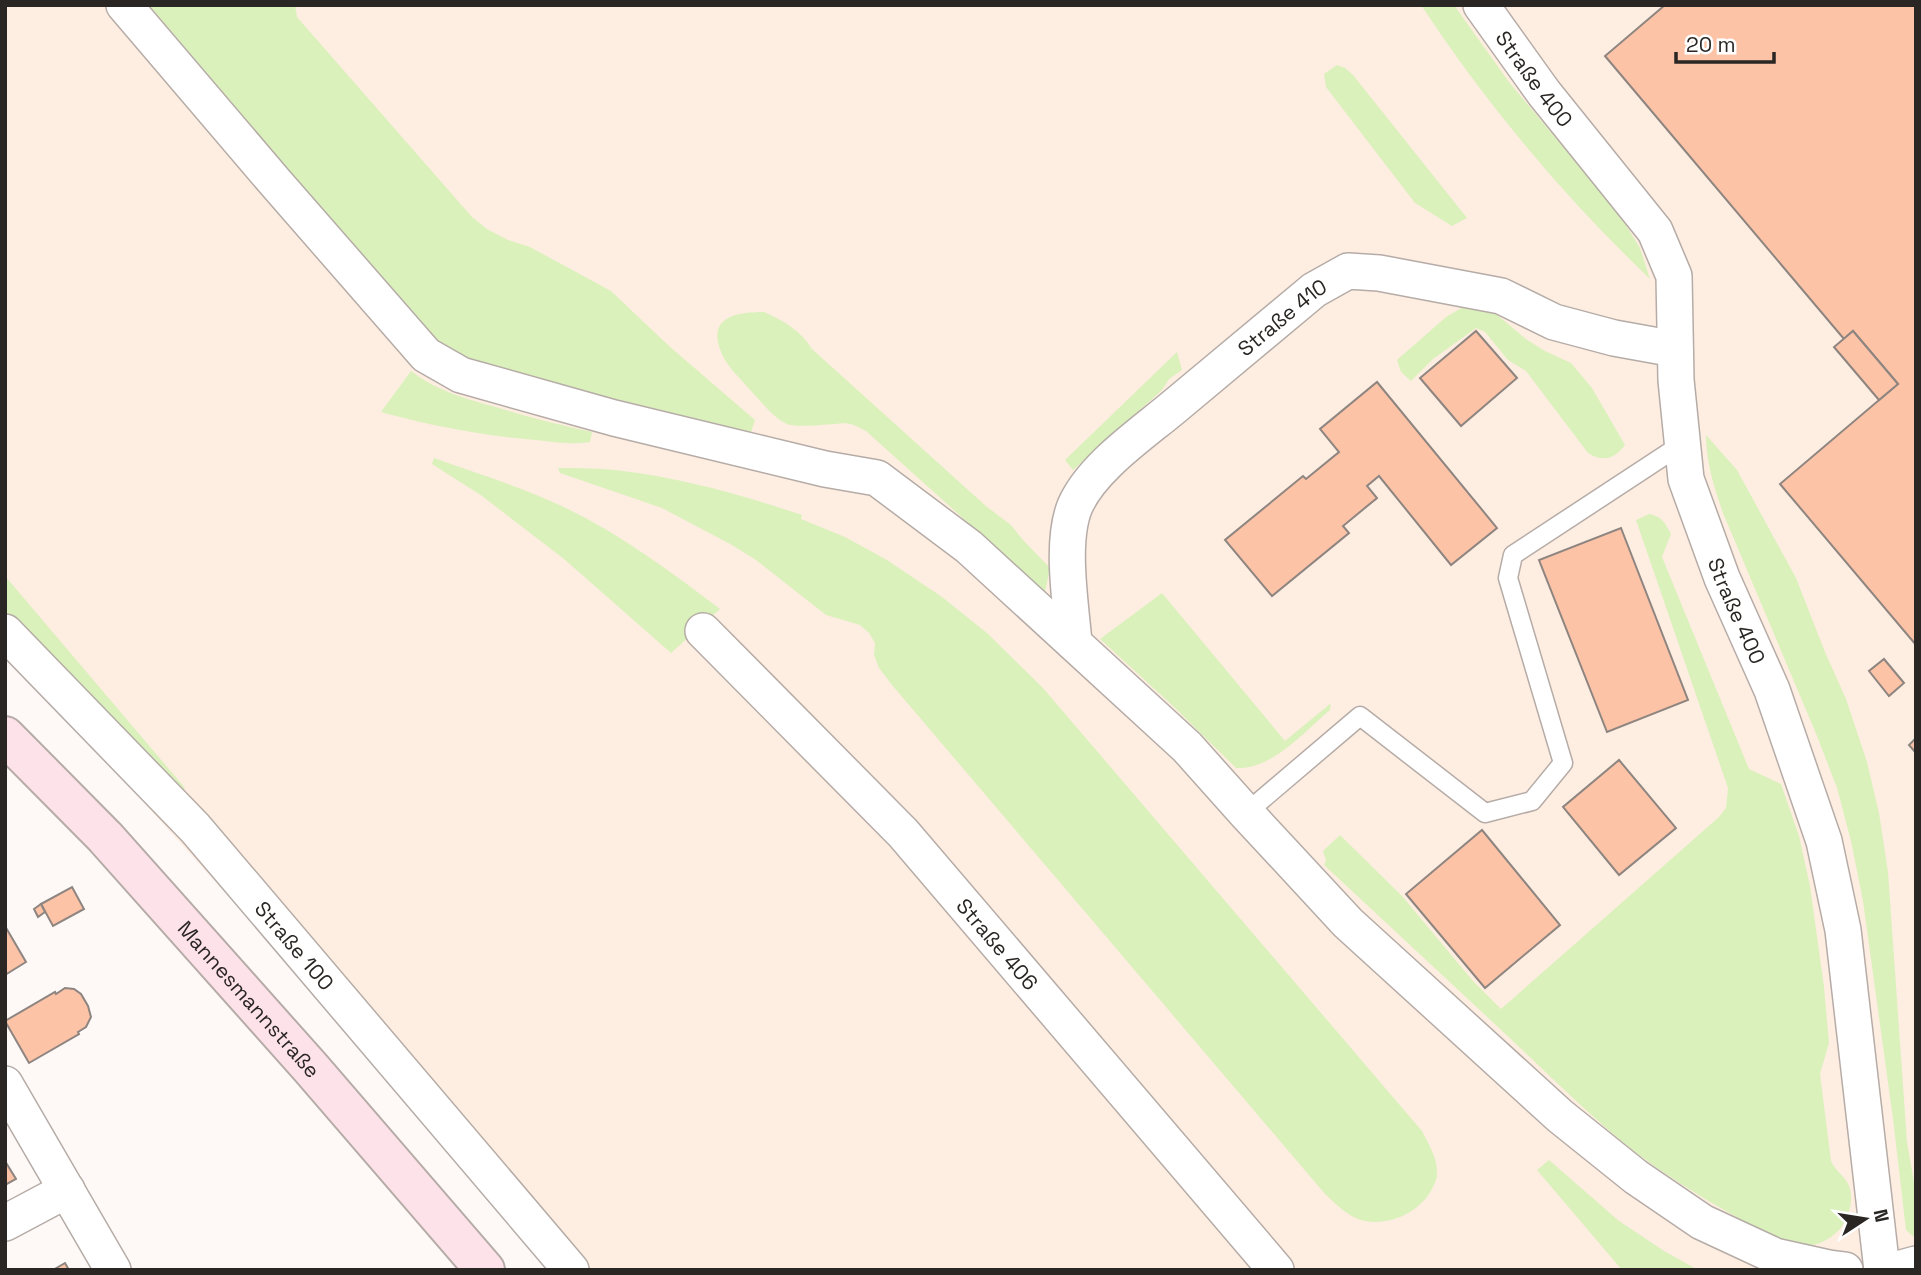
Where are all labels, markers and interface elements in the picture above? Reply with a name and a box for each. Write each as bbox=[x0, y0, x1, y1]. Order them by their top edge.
scale bar bbox=[1676, 21, 1774, 65]
street label: Straße 400 bbox=[1490, 25, 1579, 132]
text: 20 m bbox=[1686, 31, 1736, 58]
street label: Straße 410 bbox=[1232, 272, 1331, 362]
street label: Straße 400 bbox=[1702, 554, 1772, 668]
street label: Straße 406 bbox=[951, 892, 1044, 995]
street label: Straße 100 bbox=[249, 895, 340, 996]
street label: Mannesmannstraße bbox=[172, 915, 326, 1083]
north arrow bbox=[1830, 1184, 1900, 1254]
text: N bbox=[1868, 1207, 1895, 1224]

